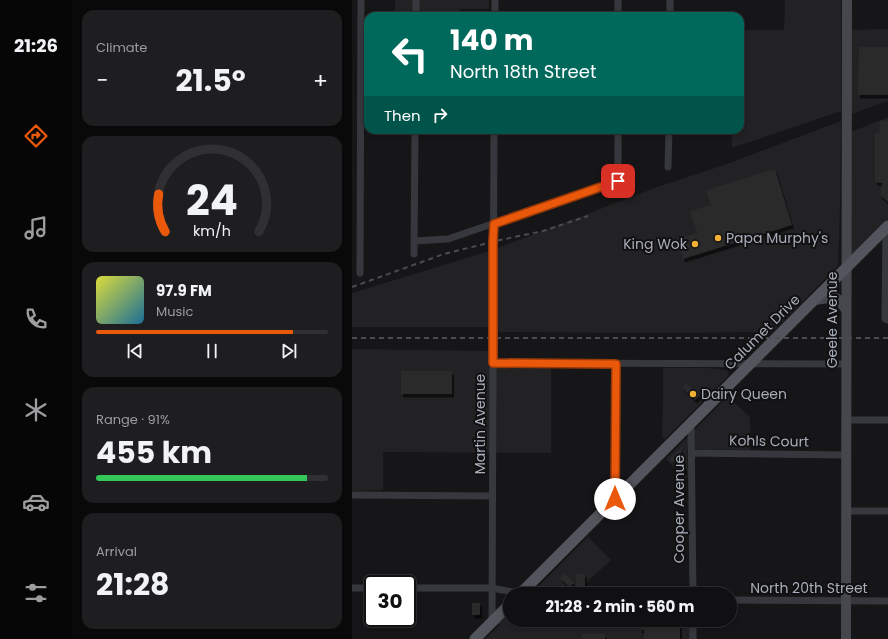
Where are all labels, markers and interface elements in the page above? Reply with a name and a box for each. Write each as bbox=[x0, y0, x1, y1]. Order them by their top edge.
text: 140 m bbox=[450, 21, 533, 60]
icon: left bbox=[384, 28, 436, 80]
text: 21:26 bbox=[14, 33, 58, 58]
text: Climate bbox=[96, 38, 147, 57]
text: 21.5° bbox=[175, 59, 246, 102]
text: North 18th Street bbox=[450, 59, 596, 84]
text: − bbox=[96, 65, 108, 96]
text: + bbox=[313, 65, 328, 96]
icon: right bbox=[429, 104, 451, 126]
text: Then bbox=[384, 105, 421, 126]
icon: directions bbox=[22, 122, 50, 150]
pin bbox=[601, 164, 635, 198]
text: 24 bbox=[186, 170, 238, 229]
icon: arrive bbox=[607, 170, 629, 192]
icon: music bbox=[22, 214, 50, 242]
text: km/h bbox=[193, 220, 231, 240]
place label: Papa Murphy's bbox=[726, 228, 828, 248]
marker: Papa Murphy's bbox=[713, 233, 723, 243]
place label: King Wok bbox=[623, 234, 688, 254]
marker: King Wok bbox=[690, 239, 700, 249]
street label: Geele Avenue bbox=[822, 271, 842, 368]
text: 97.9 FM bbox=[156, 280, 212, 301]
street label: Calumet Drive bbox=[720, 289, 805, 374]
text: Music bbox=[156, 302, 193, 321]
icon: phone bbox=[22, 305, 50, 333]
icon: previous bbox=[124, 340, 146, 362]
icon: pause bbox=[201, 340, 223, 362]
icon: next bbox=[278, 340, 300, 362]
street label: Martin Avenue bbox=[470, 373, 490, 474]
place label: Dairy Queen bbox=[701, 384, 787, 404]
marker: Dairy Queen bbox=[688, 389, 698, 399]
icon: climate bbox=[22, 396, 50, 424]
text: Range · 91% bbox=[96, 410, 170, 429]
street label: Kohls Court bbox=[729, 430, 809, 452]
text: 455 km bbox=[96, 431, 212, 474]
street label: Cooper Avenue bbox=[669, 454, 689, 563]
position arrow bbox=[594, 478, 636, 520]
icon: car bbox=[22, 488, 50, 516]
text: Arrival bbox=[96, 542, 137, 561]
text: 21:28 bbox=[96, 563, 170, 606]
speed limit sign: 30 bbox=[364, 575, 416, 627]
street label: North 20th Street bbox=[750, 578, 868, 598]
icon: filters bbox=[22, 579, 50, 607]
text: 21:28 · 2 min · 560 m bbox=[546, 596, 694, 617]

